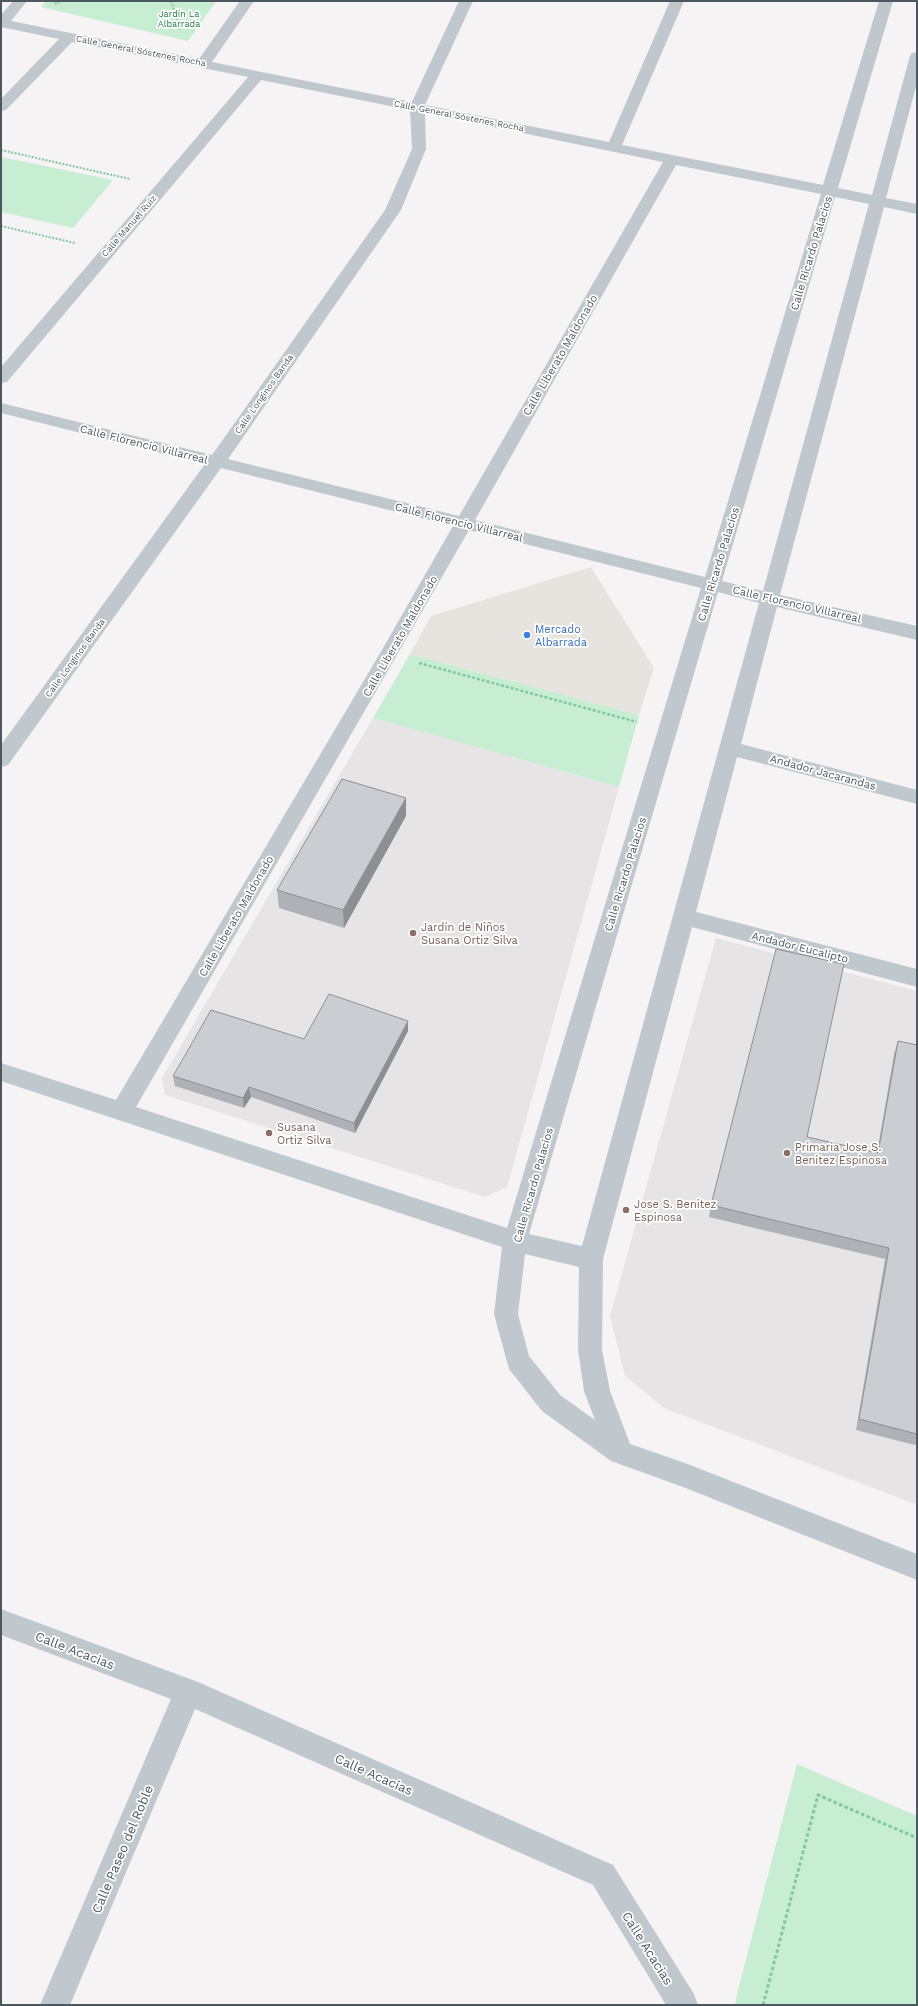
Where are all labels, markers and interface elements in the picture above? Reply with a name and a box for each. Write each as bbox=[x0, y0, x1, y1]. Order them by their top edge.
park label: Jardín La Albarrada bbox=[158, 9, 200, 29]
street label: Calle General Sóstenes Rocha bbox=[75, 33, 207, 69]
street label: Calle General Sóstenes Rocha bbox=[393, 98, 525, 134]
street label: Calle Manuel Ruíz bbox=[100, 193, 159, 259]
street label: Calle Ricardo Palacios bbox=[788, 194, 835, 312]
street label: Calle Liberato Maldonado bbox=[520, 292, 600, 418]
street label: Calle Longinos Banda bbox=[233, 352, 295, 436]
street label: Calle Florencio Villarreal bbox=[78, 422, 210, 467]
street label: Calle Florencio Villarreal bbox=[393, 500, 525, 545]
street label: Calle Ricardo Palacios bbox=[695, 505, 742, 623]
street label: Calle Liberato Maldonado bbox=[360, 573, 440, 699]
street label: Calle Florencio Villarreal bbox=[731, 583, 863, 626]
street label: Calle Longinos Banda bbox=[43, 617, 107, 699]
place label: Mercado Albarrada bbox=[535, 623, 587, 649]
marker: Mercado Albarrada bbox=[522, 630, 532, 640]
street label: Andador Jacarandas bbox=[768, 752, 878, 793]
street label: Calle Ricardo Palacios bbox=[602, 815, 649, 933]
street label: Calle Liberato Maldonado bbox=[196, 853, 276, 979]
place label: Jardín de Niños Susana Ortiz Silva bbox=[421, 921, 518, 947]
marker: Jardín de Niños Susana Ortiz Silva bbox=[408, 928, 418, 938]
street label: Andador Eucalipto bbox=[750, 929, 849, 966]
place label: Susana Ortiz Silva bbox=[277, 1121, 331, 1147]
street label: Calle Ricardo Palacios bbox=[511, 1126, 556, 1244]
marker: Susana Ortiz Silva bbox=[264, 1128, 274, 1138]
place label: Primaria Jose S. Benitez Espinosa bbox=[795, 1141, 887, 1167]
marker: Primaria Jose S. Benitez Espinosa bbox=[782, 1148, 792, 1158]
place label: Jose S. Benitez Espinosa bbox=[634, 1198, 717, 1224]
marker: Jose S. Benitez Espinosa bbox=[621, 1205, 631, 1215]
street label: Calle Acacias bbox=[33, 1628, 117, 1673]
street label: Calle Acacias bbox=[333, 1751, 415, 1798]
street label: Calle Paseo del Roble bbox=[89, 1783, 156, 1915]
street label: Calle Acacias bbox=[619, 1909, 676, 1988]

